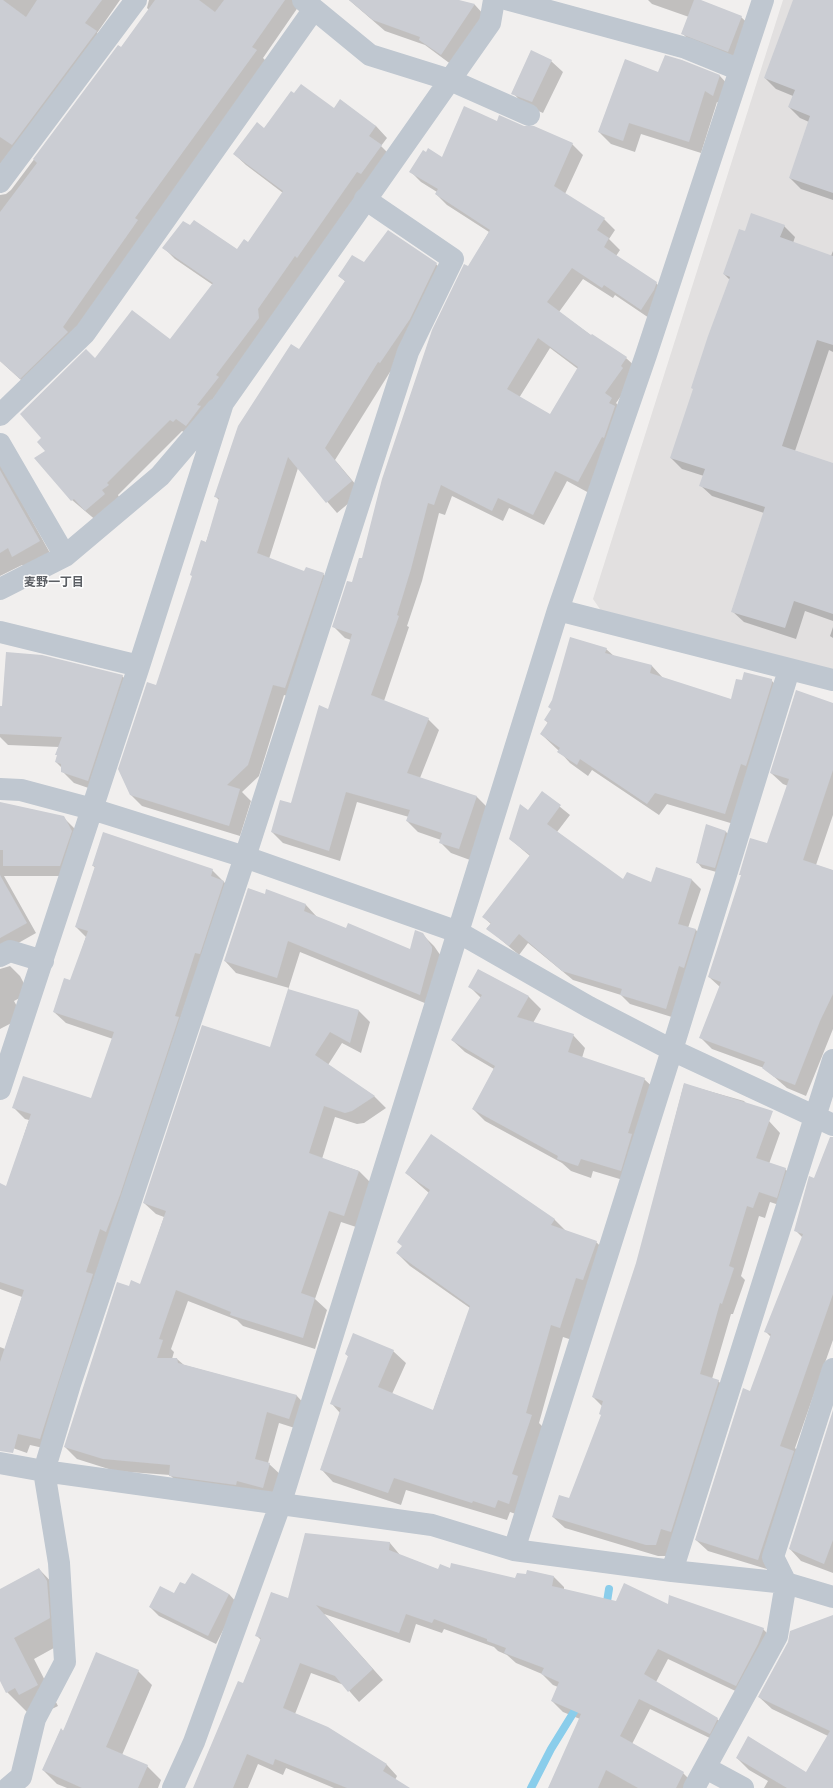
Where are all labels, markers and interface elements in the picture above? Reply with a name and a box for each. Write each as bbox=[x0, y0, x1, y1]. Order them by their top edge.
district label: 麦野一丁目 bbox=[24, 575, 84, 589]

